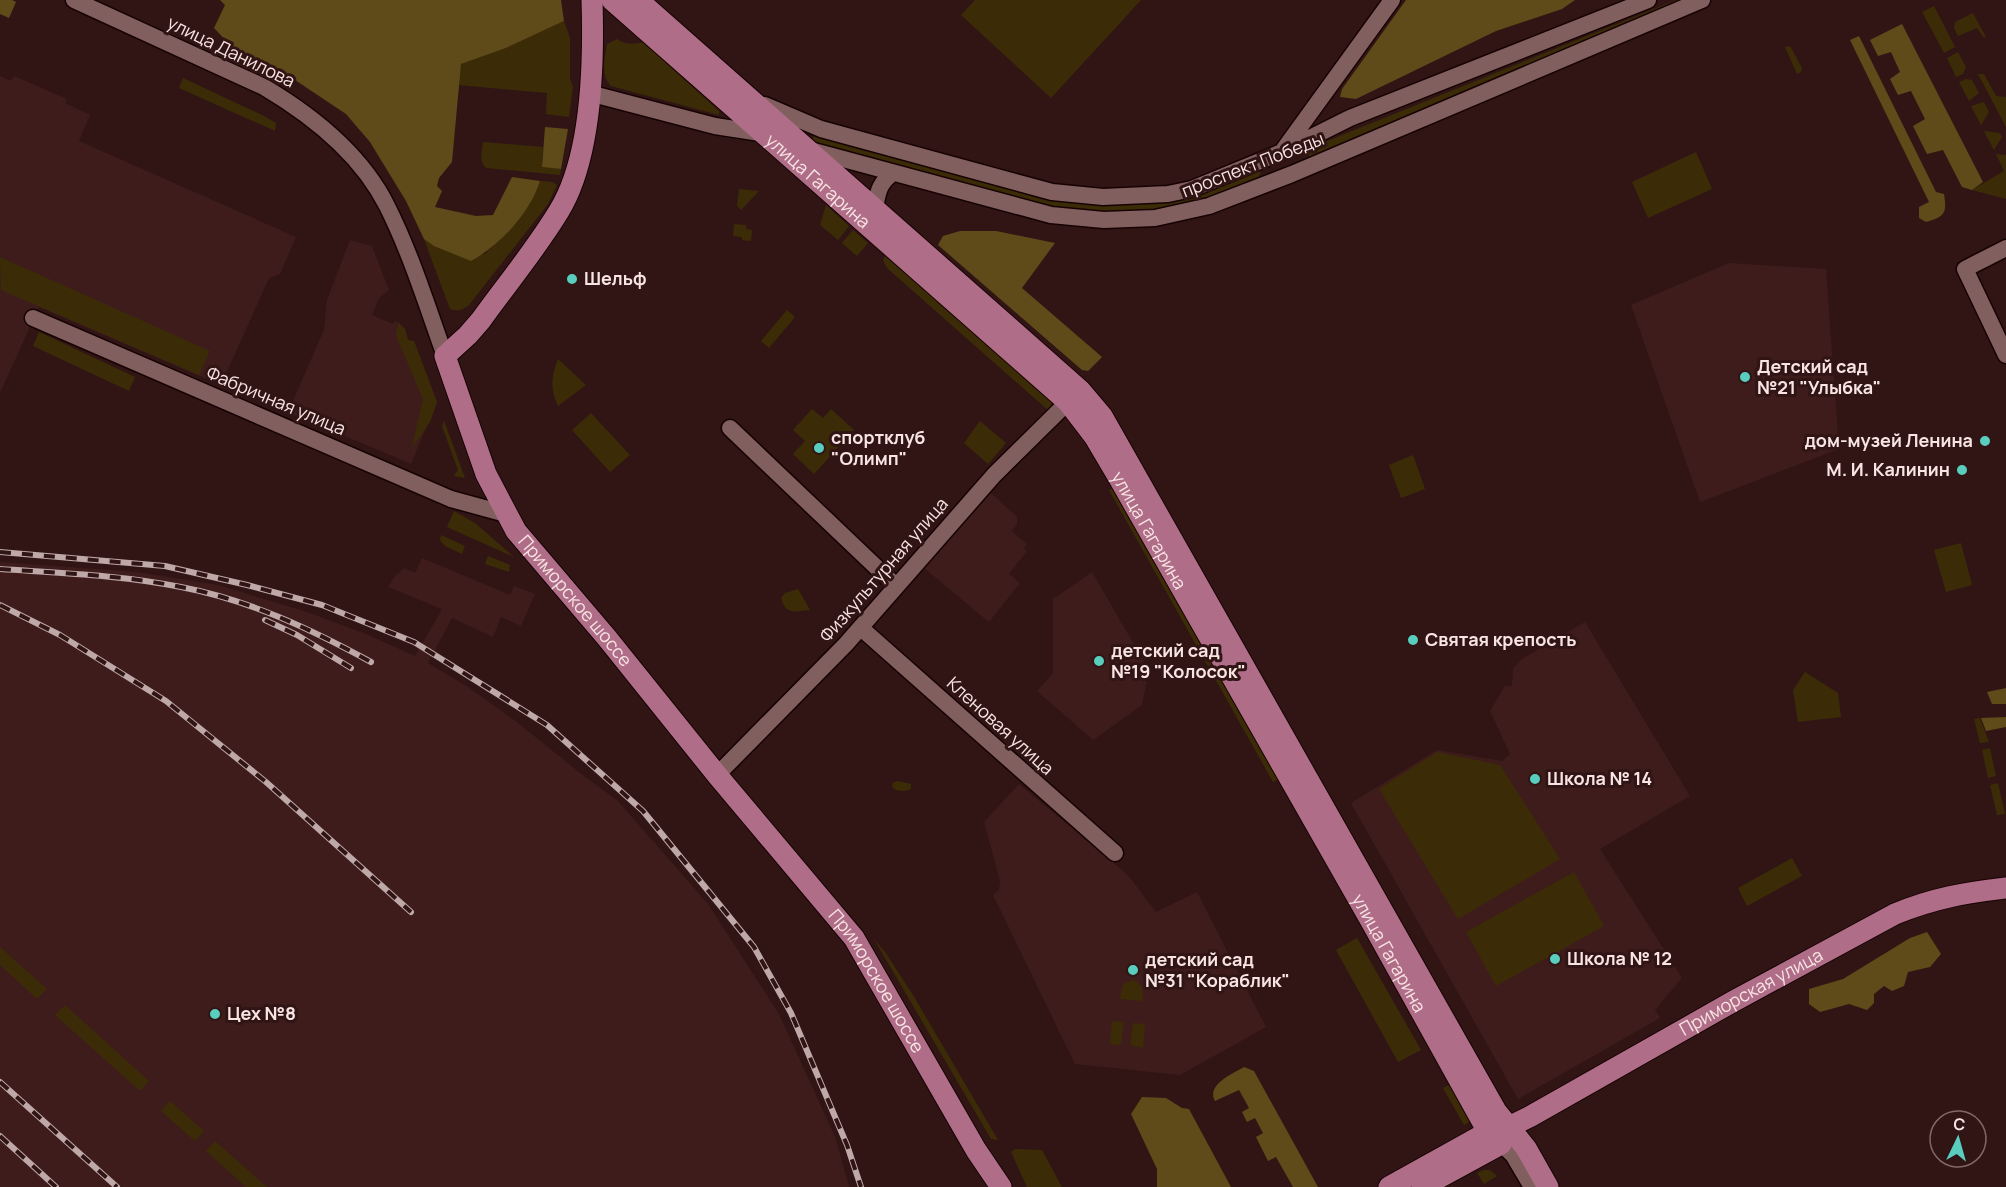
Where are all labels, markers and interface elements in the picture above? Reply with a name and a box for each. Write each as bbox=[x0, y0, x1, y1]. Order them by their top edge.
street label: улица Данилова bbox=[164, 10, 299, 92]
street label: проспект Победы bbox=[1178, 126, 1327, 202]
street label: улица Гагарина bbox=[761, 128, 876, 233]
place label: Шельф bbox=[584, 266, 647, 290]
marker: Шельф bbox=[565, 272, 579, 286]
place label: Детский сад №21 "Улыбка" bbox=[1757, 354, 1881, 399]
street label: Фабричная улица bbox=[203, 360, 350, 440]
marker: Детский сад №21 "Улыбка" bbox=[1738, 370, 1752, 384]
place label: спортклуб "Олимп" bbox=[831, 425, 926, 470]
place label: дом-музей Ленина bbox=[1804, 428, 1973, 452]
marker: дом-музей Ленина bbox=[1978, 434, 1992, 448]
marker: спортклуб "Олимп" bbox=[812, 441, 826, 455]
place label: М. И. Калинин bbox=[1826, 457, 1950, 481]
marker: М. И. Калинин bbox=[1955, 463, 1969, 477]
street label: улица Гагарина bbox=[1106, 467, 1193, 594]
street label: Физкультурная улица bbox=[814, 492, 953, 647]
street label: Приморское шоссе bbox=[513, 529, 638, 671]
place label: Святая крепость bbox=[1425, 627, 1576, 651]
marker: Святая крепость bbox=[1406, 633, 1420, 647]
place label: детский сад №19 "Колосок" bbox=[1111, 638, 1246, 683]
marker: детский сад №19 "Колосок" bbox=[1092, 654, 1106, 668]
street label: Кленовая улица bbox=[942, 671, 1059, 780]
place label: Школа № 14 bbox=[1547, 766, 1652, 790]
marker: Школа № 14 bbox=[1528, 772, 1542, 786]
street label: улица Гагарина bbox=[1347, 889, 1432, 1016]
street label: Приморское шоссе bbox=[824, 903, 931, 1057]
street label: Приморская улица bbox=[1675, 942, 1827, 1041]
place label: Школа № 12 bbox=[1567, 946, 1672, 970]
place label: детский сад №31 "Кораблик" bbox=[1145, 947, 1290, 992]
marker: Школа № 12 bbox=[1548, 952, 1562, 966]
marker: детский сад №31 "Кораблик" bbox=[1126, 963, 1140, 977]
place label: Цех №8 bbox=[227, 1001, 296, 1025]
marker: Цех №8 bbox=[208, 1007, 222, 1021]
north arrow bbox=[1928, 1109, 1988, 1169]
text: С bbox=[1952, 1113, 1966, 1136]

